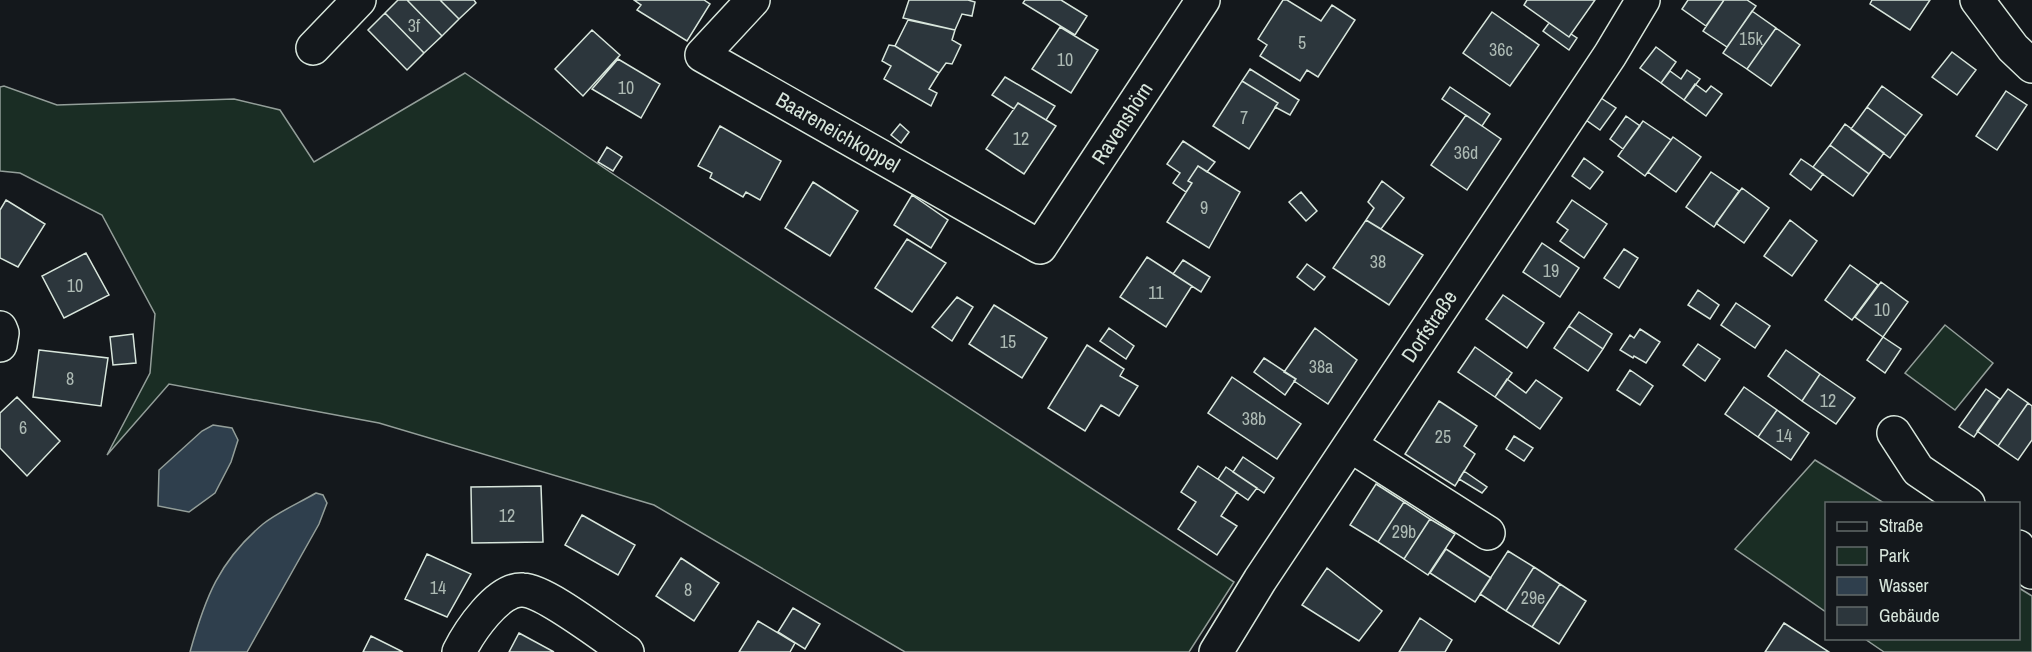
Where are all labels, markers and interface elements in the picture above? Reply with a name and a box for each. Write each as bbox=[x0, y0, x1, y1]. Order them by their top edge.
house number: 3f bbox=[408, 13, 421, 38]
house number: 15k bbox=[1739, 26, 1764, 51]
house number: 5 bbox=[1298, 30, 1306, 55]
house number: 36c bbox=[1489, 37, 1513, 62]
house number: 10 bbox=[1057, 47, 1073, 72]
house number: 10 bbox=[618, 75, 634, 100]
street label: Ravenshörn bbox=[1085, 76, 1159, 170]
street label: Baareneichkoppel bbox=[771, 85, 905, 179]
house number: 7 bbox=[1240, 105, 1248, 130]
house number: 12 bbox=[1013, 126, 1029, 151]
house number: 36d bbox=[1454, 140, 1478, 165]
house number: 9 bbox=[1200, 195, 1208, 220]
house number: 38 bbox=[1370, 249, 1386, 274]
house number: 19 bbox=[1543, 258, 1559, 283]
house number: 10 bbox=[67, 273, 83, 298]
house number: 11 bbox=[1148, 280, 1164, 305]
street label: Dorfstraße bbox=[1394, 284, 1464, 368]
house number: 10 bbox=[1874, 297, 1890, 322]
house number: 15 bbox=[1000, 329, 1016, 354]
house number: 38a bbox=[1309, 354, 1333, 379]
house number: 8 bbox=[66, 366, 74, 391]
house number: 12 bbox=[1820, 388, 1836, 413]
house number: 38b bbox=[1242, 406, 1266, 431]
house number: 6 bbox=[19, 415, 27, 440]
house number: 14 bbox=[1776, 423, 1792, 448]
house number: 25 bbox=[1435, 424, 1451, 449]
legend bbox=[1825, 502, 2020, 640]
house number: 12 bbox=[499, 503, 515, 528]
text: Straße bbox=[1879, 513, 1923, 538]
house number: 29b bbox=[1392, 519, 1416, 544]
text: Park bbox=[1879, 543, 1910, 568]
text: Wasser bbox=[1879, 573, 1929, 598]
house number: 14 bbox=[430, 575, 446, 600]
house number: 8 bbox=[684, 577, 692, 602]
house number: 29e bbox=[1521, 585, 1545, 610]
text: Gebäude bbox=[1879, 603, 1940, 628]

